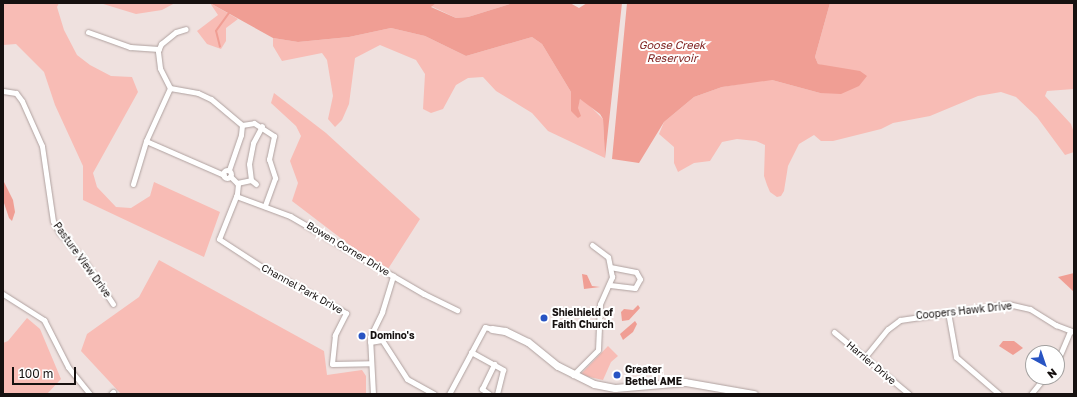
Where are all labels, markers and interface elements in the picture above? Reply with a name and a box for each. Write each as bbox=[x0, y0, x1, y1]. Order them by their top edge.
water label: Goose Creek Reservoir bbox=[639, 39, 705, 65]
street label: Bowen Corner Drive bbox=[304, 219, 392, 279]
street label: Pasture View Drive bbox=[51, 220, 113, 300]
street label: Channel Park Drive bbox=[259, 262, 345, 316]
street label: Coopers Hawk Drive bbox=[915, 300, 1013, 322]
place label: Shielhield of Faith Church bbox=[552, 306, 613, 330]
marker: Shielhield of Faith Church bbox=[539, 313, 549, 323]
place label: Domino's bbox=[370, 330, 415, 342]
marker: Domino's bbox=[357, 331, 367, 341]
street label: Harrier Drive bbox=[844, 339, 898, 387]
north arrow bbox=[1025, 345, 1065, 385]
scale bar bbox=[14, 359, 78, 385]
place label: Greater Bethel AME bbox=[625, 363, 682, 386]
text: 100 m bbox=[19, 366, 53, 381]
text: N bbox=[1045, 366, 1060, 381]
marker: Greater Bethel AME bbox=[612, 370, 622, 380]

